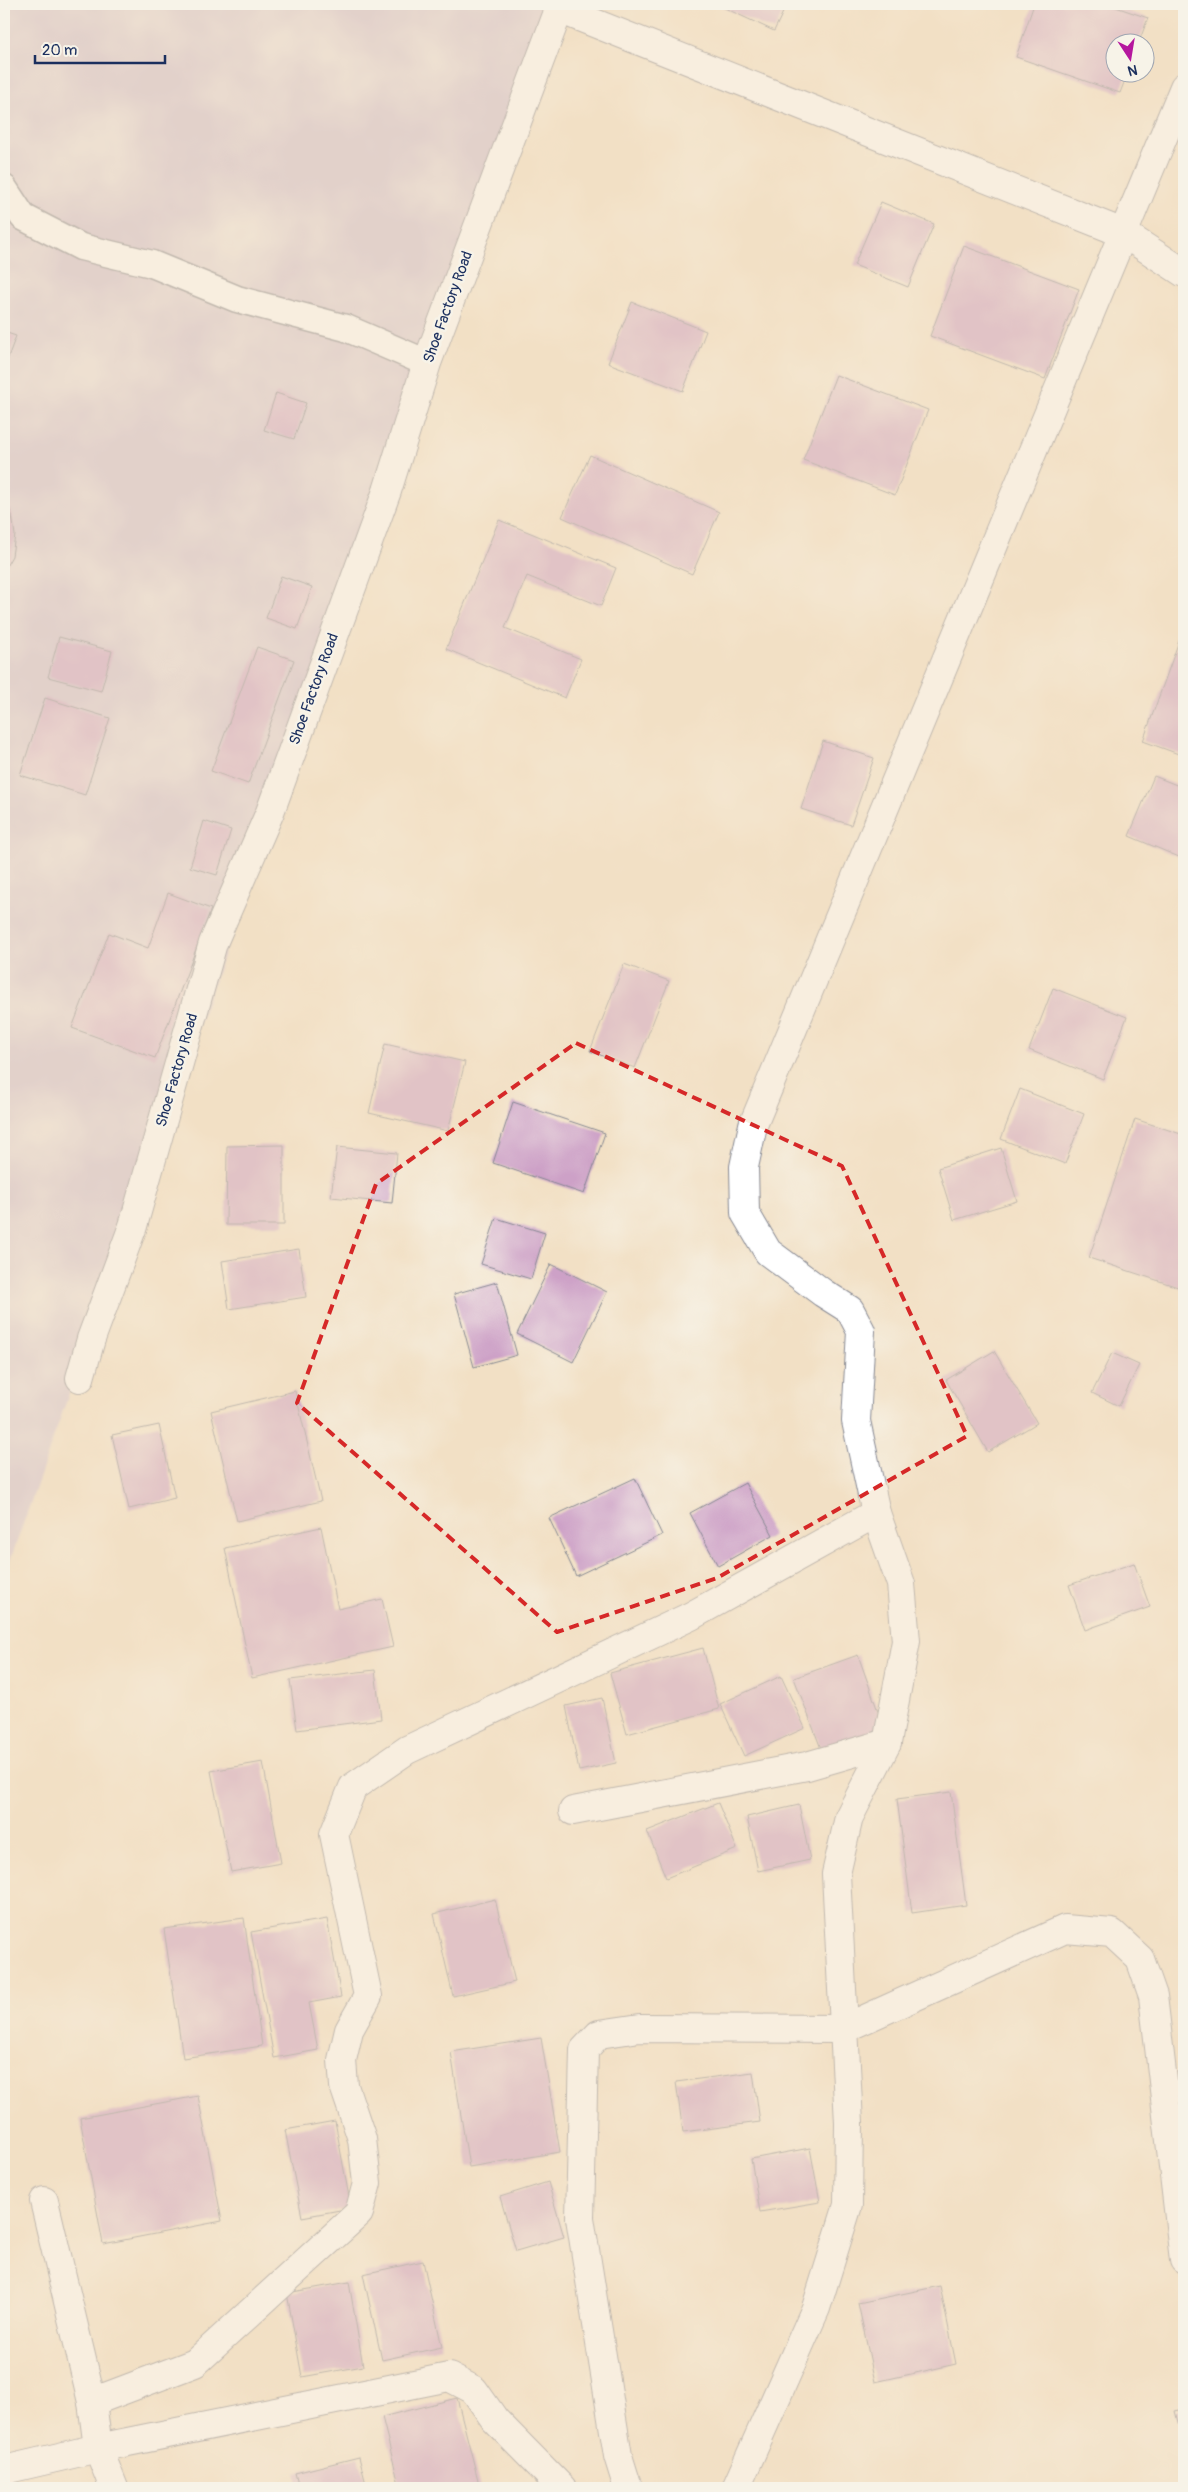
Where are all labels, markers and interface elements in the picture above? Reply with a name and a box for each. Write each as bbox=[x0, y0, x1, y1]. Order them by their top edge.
scale bar bbox=[35, 32, 165, 64]
north arrow bbox=[1106, 32, 1156, 82]
text: 20 m bbox=[42, 41, 77, 60]
text: N bbox=[1126, 61, 1139, 80]
street label: Shoe Factory Road bbox=[419, 249, 477, 365]
street label: Shoe Factory Road bbox=[285, 631, 343, 747]
street label: Shoe Factory Road bbox=[152, 1011, 202, 1129]

